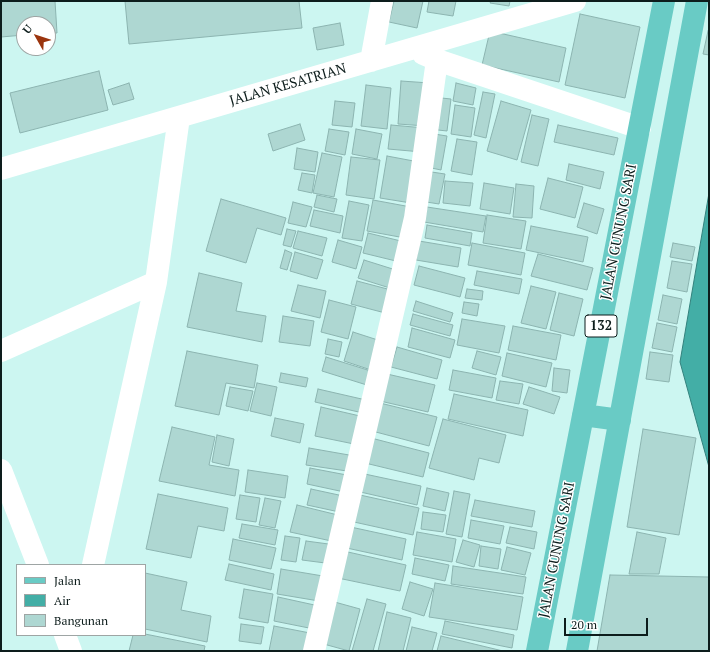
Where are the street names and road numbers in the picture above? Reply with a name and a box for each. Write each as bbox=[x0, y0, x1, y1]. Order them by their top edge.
street label: JALAN KESATRIAN bbox=[228, 60, 348, 110]
street label: JALAN GUNUNG SARI bbox=[598, 163, 640, 301]
road number: 132 bbox=[585, 315, 617, 337]
street label: JALAN GUNUNG SARI bbox=[536, 481, 578, 619]

